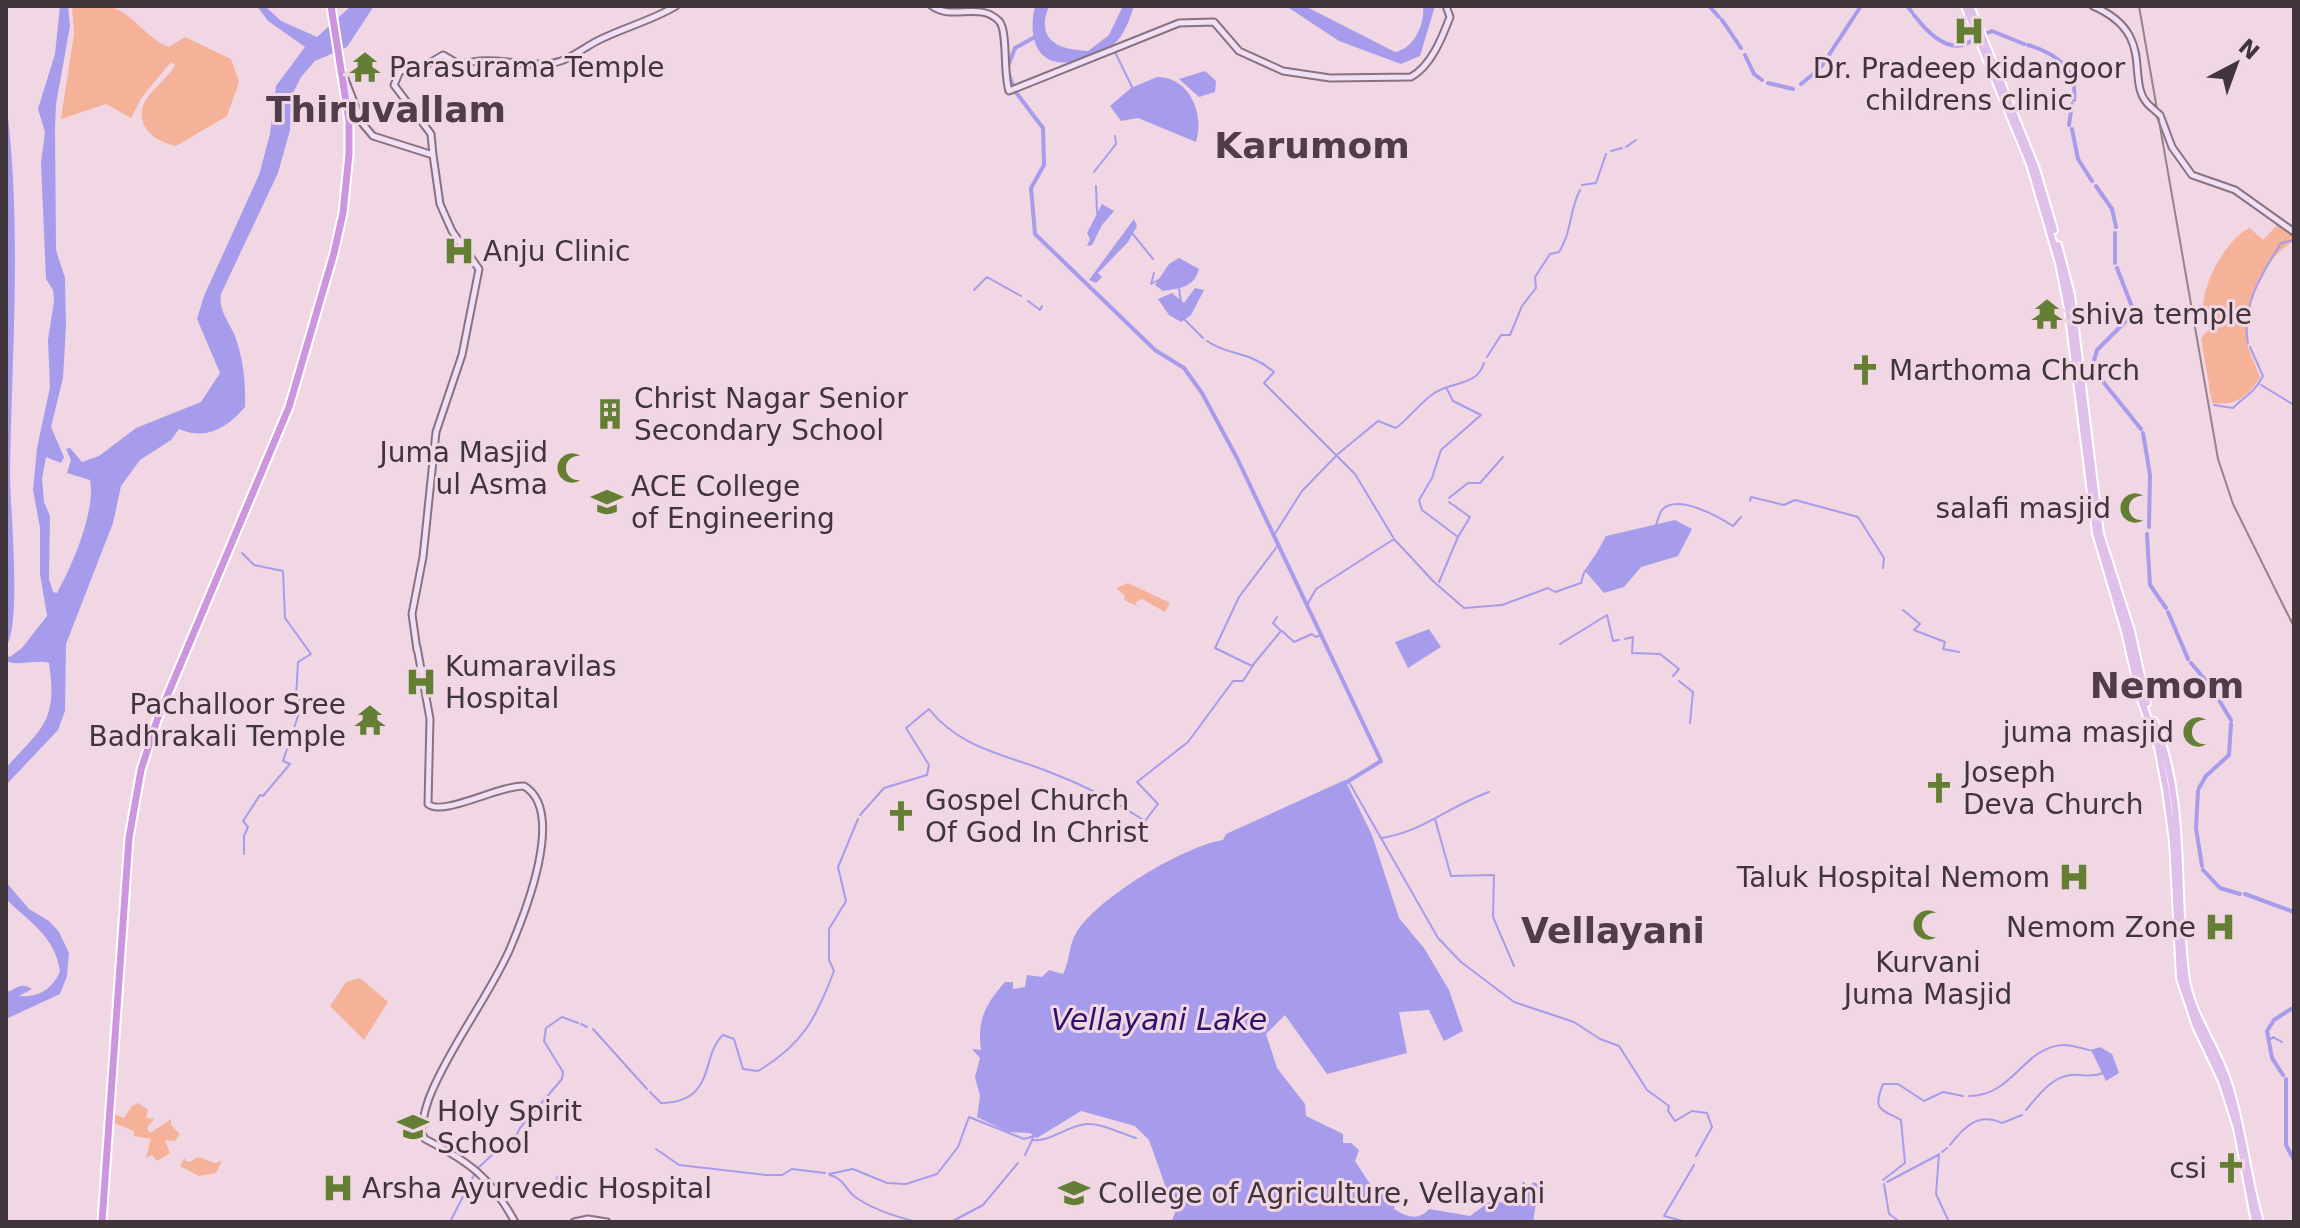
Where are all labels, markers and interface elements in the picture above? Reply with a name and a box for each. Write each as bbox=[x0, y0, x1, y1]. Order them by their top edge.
hospital icon: Dr. Pradeep kidangoor childrens clinic bbox=[1952, 14, 1986, 48]
north arrow bbox=[2196, 24, 2276, 104]
text: N bbox=[2234, 34, 2264, 65]
temple icon: Parasurama Temple bbox=[348, 50, 382, 84]
place label: Parasurama Temple bbox=[389, 51, 664, 84]
place label: Dr. Pradeep kidangoor childrens clinic bbox=[1813, 52, 2126, 117]
district label: Thiruvallam bbox=[266, 89, 506, 130]
district label: Karumom bbox=[1214, 125, 1410, 166]
hospital icon: Anju Clinic bbox=[442, 234, 476, 268]
place label: Anju Clinic bbox=[483, 235, 630, 268]
temple icon: shiva temple bbox=[2030, 297, 2064, 331]
place label: shiva temple bbox=[2071, 298, 2252, 331]
church icon: Marthoma Church bbox=[1848, 353, 1882, 387]
place label: Marthoma Church bbox=[1889, 354, 2140, 387]
place label: Christ Nagar Senior Secondary School bbox=[634, 382, 908, 447]
building icon: Christ Nagar Senior Secondary School bbox=[593, 397, 627, 431]
place label: Juma Masjid ul Asma bbox=[377, 436, 548, 501]
mosque icon: Juma Masjid ul Asma bbox=[555, 451, 589, 485]
place label: ACE College of Engineering bbox=[631, 470, 835, 535]
school or university icon: ACE College of Engineering bbox=[590, 485, 624, 519]
mosque icon: salafi masjid bbox=[2118, 491, 2152, 525]
place label: salafi masjid bbox=[1935, 492, 2111, 525]
place label: Kumaravilas Hospital bbox=[445, 650, 617, 715]
hospital icon: Kumaravilas Hospital bbox=[404, 665, 438, 699]
district label: Nemom bbox=[2090, 665, 2244, 706]
place label: Pachalloor Sree Badhrakali Temple bbox=[88, 688, 346, 753]
temple icon: Pachalloor Sree Badhrakali Temple bbox=[353, 703, 387, 737]
mosque icon: juma masjid bbox=[2181, 715, 2215, 749]
place label: juma masjid bbox=[2002, 716, 2174, 749]
place label: Joseph Deva Church bbox=[1961, 756, 2144, 821]
church icon: Joseph Deva Church bbox=[1922, 771, 1956, 805]
place label: Gospel Church Of God In Christ bbox=[925, 784, 1148, 849]
church icon: Gospel Church Of God In Christ bbox=[884, 799, 918, 833]
hospital icon: Taluk Hospital Nemom bbox=[2057, 860, 2091, 894]
place label: Taluk Hospital Nemom bbox=[1736, 861, 2050, 894]
mosque icon: Kurvani Juma Masjid bbox=[1911, 908, 1945, 942]
district label: Vellayani bbox=[1521, 910, 1705, 951]
hospital icon: Nemom Zone bbox=[2203, 910, 2237, 944]
place label: Nemom Zone bbox=[2006, 911, 2196, 944]
place label: Kurvani Juma Masjid bbox=[1842, 946, 2012, 1011]
water label: Vellayani Lake bbox=[1051, 1002, 1267, 1037]
place label: Holy Spirit School bbox=[437, 1095, 582, 1160]
school or university icon: Holy Spirit School bbox=[396, 1110, 430, 1144]
church icon: csi bbox=[2214, 1151, 2248, 1185]
place label: csi bbox=[2169, 1152, 2207, 1185]
hospital icon: Arsha Ayurvedic Hospital bbox=[321, 1171, 355, 1205]
place label: Arsha Ayurvedic Hospital bbox=[362, 1172, 712, 1205]
school or university icon: College of Agriculture, Vellayani bbox=[1057, 1176, 1091, 1210]
place label: College of Agriculture, Vellayani bbox=[1098, 1177, 1545, 1210]

